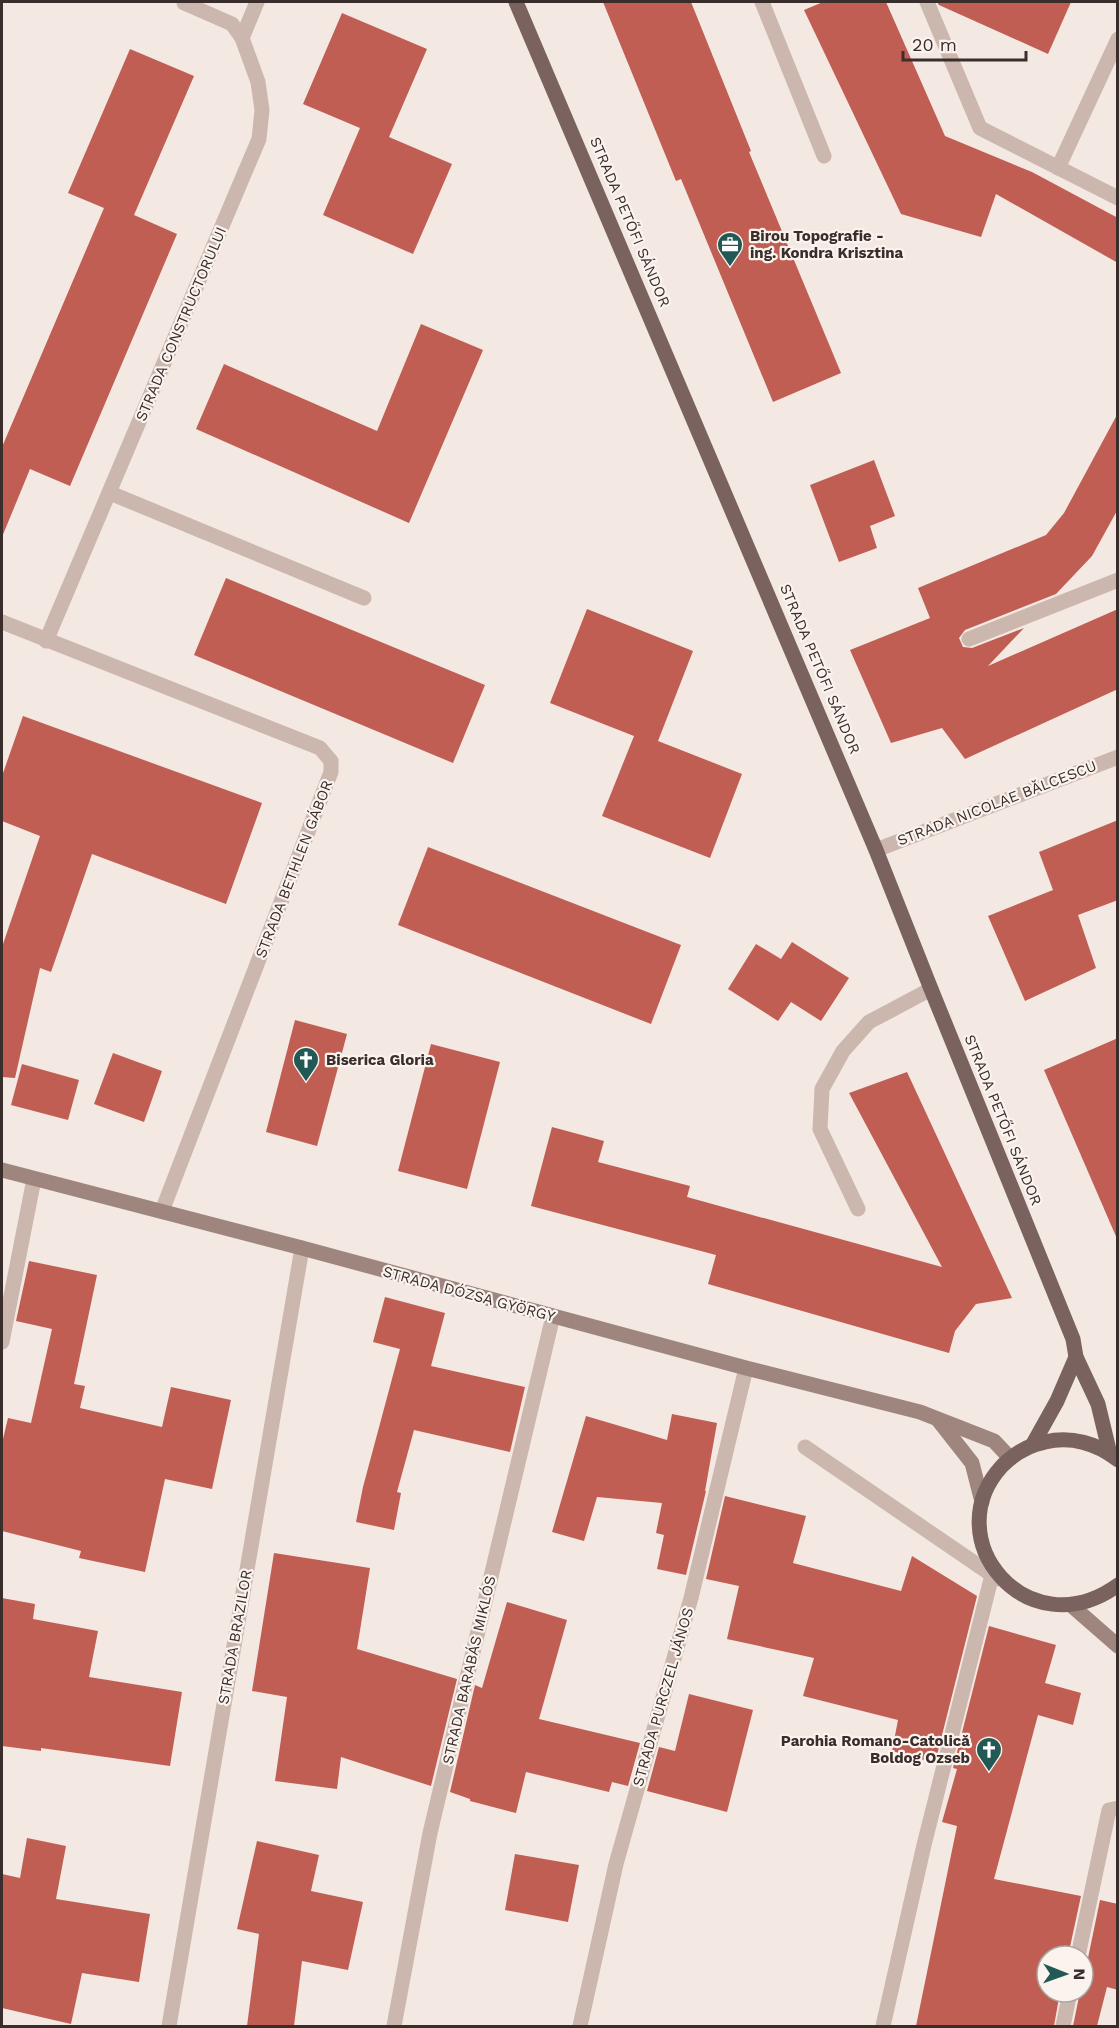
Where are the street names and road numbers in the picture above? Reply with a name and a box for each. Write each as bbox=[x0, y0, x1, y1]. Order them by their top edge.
street label: STRADA PETŐFI SÁNDOR bbox=[586, 134, 675, 310]
street label: STRADA CONSTRUCTORULUI bbox=[132, 224, 230, 424]
street label: STRADA PETŐFI SÁNDOR bbox=[776, 581, 865, 757]
street label: STRADA NICOLAE BĂLCESCU bbox=[895, 757, 1099, 849]
street label: STRADA BETHLEN GÁBOR bbox=[252, 778, 336, 960]
street label: STRADA PETŐFI SÁNDOR bbox=[960, 1032, 1047, 1208]
street label: STRADA DÓZSA GYÖRGY bbox=[381, 1261, 558, 1326]
street label: STRADA BRAZILOR bbox=[214, 1568, 256, 1706]
street label: STRADA BARABÁS MIKLÓS bbox=[438, 1574, 499, 1766]
street label: STRADA PURCZEL JÁNOS bbox=[629, 1606, 697, 1788]

